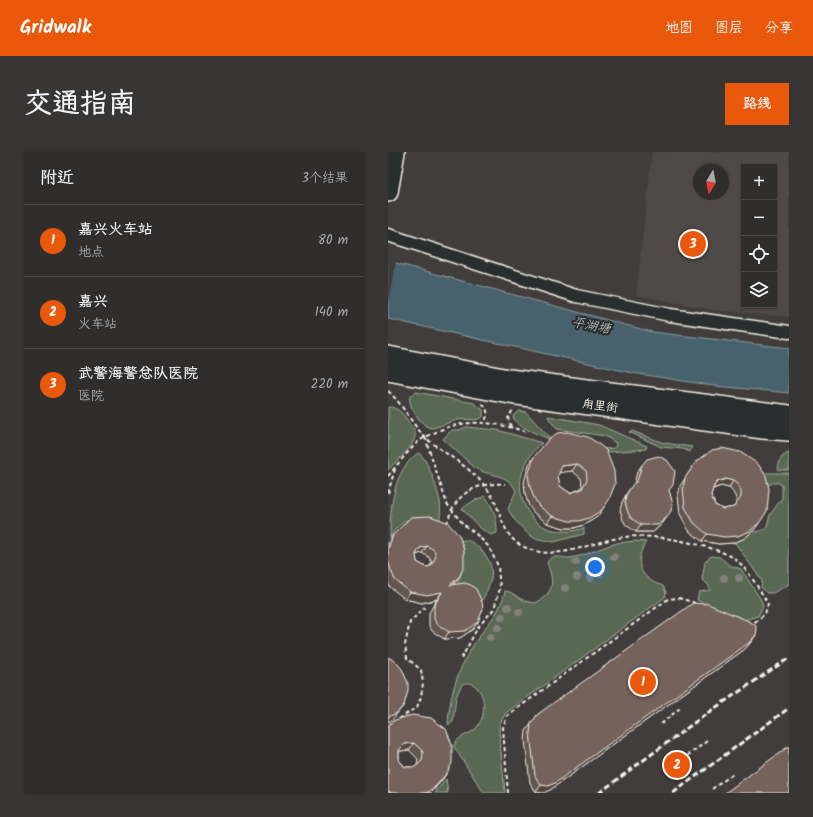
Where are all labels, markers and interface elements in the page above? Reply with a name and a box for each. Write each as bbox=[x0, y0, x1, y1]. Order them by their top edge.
text: Gridwalk bbox=[20, 13, 91, 43]
text: 地图 bbox=[665, 17, 693, 39]
text: 图层 bbox=[715, 17, 743, 39]
text: 分享 bbox=[765, 17, 793, 39]
text: 交通指南 bbox=[24, 82, 136, 127]
button: 路线 bbox=[725, 83, 789, 125]
north arrow bbox=[693, 164, 729, 200]
map controls bbox=[741, 164, 777, 308]
button: + bbox=[741, 164, 777, 200]
text: 附近 bbox=[40, 165, 74, 192]
text: 3个结果 bbox=[302, 168, 348, 189]
button: − bbox=[741, 200, 777, 236]
text: 嘉兴火车站 bbox=[78, 218, 153, 242]
pin: 3 bbox=[680, 229, 706, 259]
text: 1 bbox=[51, 230, 55, 251]
text: 80 m bbox=[318, 230, 348, 251]
button: locate bbox=[741, 236, 777, 272]
text: 地点 bbox=[78, 242, 104, 263]
button: layers bbox=[741, 272, 777, 308]
text: 嘉兴 bbox=[78, 290, 108, 314]
text: 2 bbox=[49, 302, 57, 323]
text: 140 m bbox=[315, 302, 348, 323]
water label: 平湖塘 bbox=[570, 312, 614, 340]
text: 火车站 bbox=[78, 314, 117, 335]
text: 武警海警总队医院 bbox=[78, 362, 198, 386]
text: 3 bbox=[49, 374, 57, 395]
text: 220 m bbox=[311, 374, 348, 395]
text: 医院 bbox=[78, 386, 104, 407]
street label: 甪里街 bbox=[581, 394, 619, 418]
your location bbox=[585, 557, 605, 577]
pin: 1 bbox=[630, 667, 656, 697]
pin: 2 bbox=[664, 750, 690, 780]

